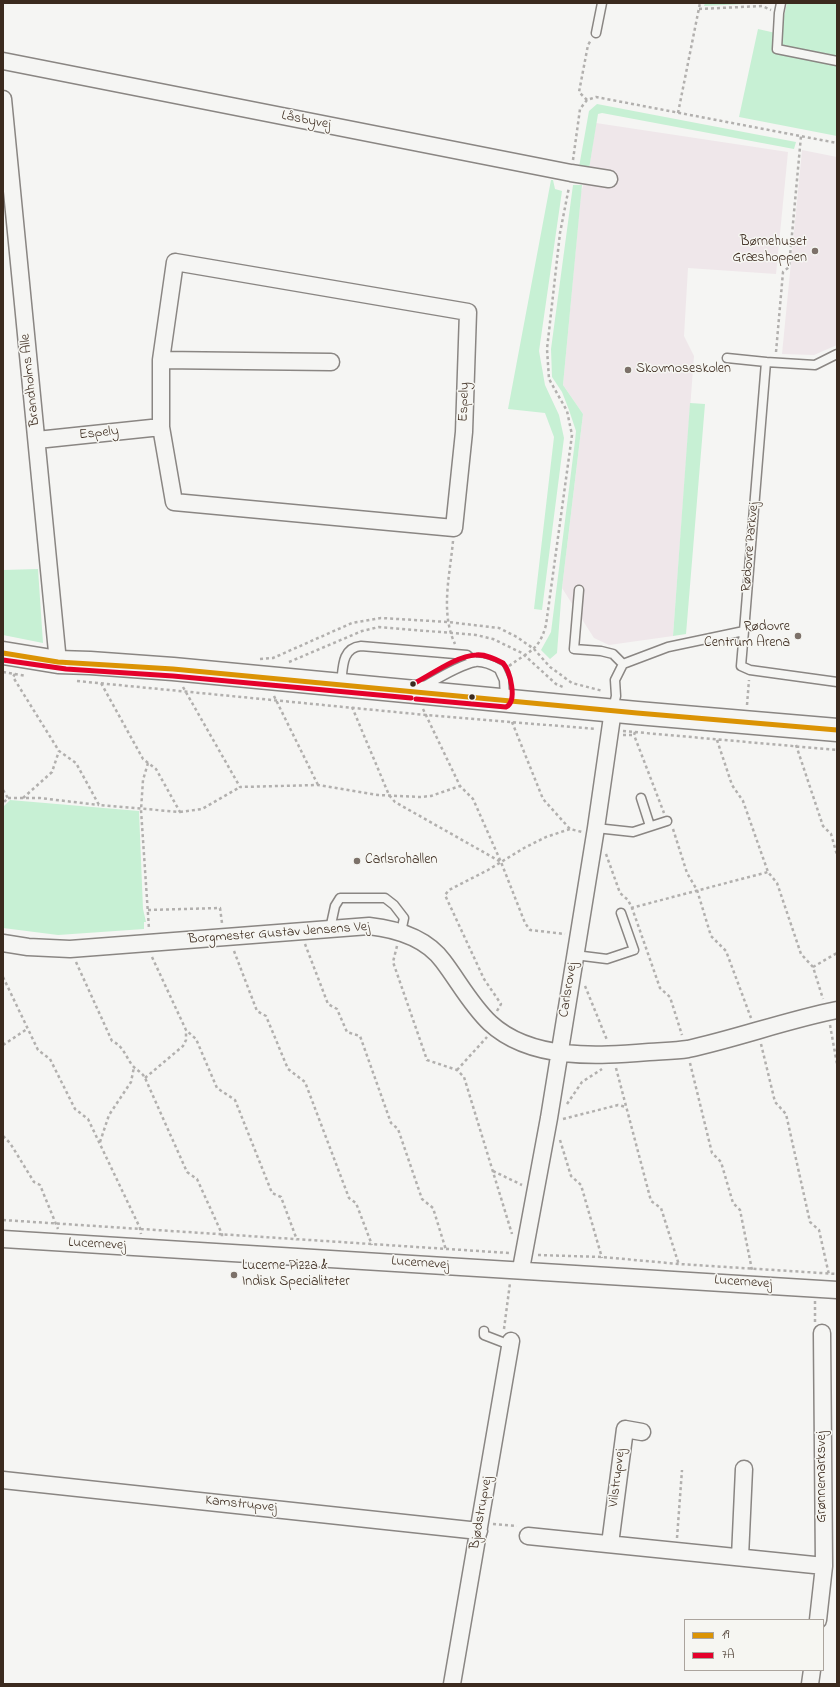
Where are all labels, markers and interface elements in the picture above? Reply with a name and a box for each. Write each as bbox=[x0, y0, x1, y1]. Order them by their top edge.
street label: Låsbyvej bbox=[280, 108, 332, 134]
place label: Børnehuset Græshoppen bbox=[733, 235, 807, 268]
marker: Børnehuset Græshoppen bbox=[810, 246, 820, 256]
street label: Brandholms Alle bbox=[18, 333, 44, 427]
place label: Skovmoseskolen bbox=[636, 362, 731, 378]
marker: Skovmoseskolen bbox=[623, 365, 633, 375]
street label: Espely bbox=[456, 382, 474, 422]
street label: Espely bbox=[78, 424, 120, 444]
street label: Rødovre Parkvej bbox=[739, 501, 763, 593]
place label: Rødovre Centrum Arena bbox=[704, 620, 790, 652]
marker: Rødovre Centrum Arena bbox=[793, 631, 803, 641]
unlabelled marker bbox=[408, 679, 418, 689]
unlabelled marker bbox=[467, 692, 477, 702]
place label: Carlsrohallen bbox=[365, 853, 437, 869]
marker: Carlsrohallen bbox=[352, 856, 362, 866]
street label: Borgmester Gustav Jensens Vej bbox=[188, 919, 370, 949]
street label: Carlsrovej bbox=[556, 961, 582, 1019]
street label: Lucernevej bbox=[68, 1235, 126, 1255]
street label: Lucernevej bbox=[390, 1254, 450, 1274]
place label: Lucerne Pizza & Indisk Specialiteter bbox=[242, 1259, 350, 1292]
marker: Lucerne Pizza & Indisk Specialiteter bbox=[229, 1270, 239, 1280]
street label: Lucernevej bbox=[713, 1273, 773, 1293]
street label: Grønnemarksvej bbox=[815, 1431, 831, 1523]
street label: Vilstrupvej bbox=[606, 1448, 630, 1508]
street label: Bjødstrupvej bbox=[467, 1475, 497, 1551]
street label: Kamstrupvej bbox=[204, 1493, 278, 1517]
legend bbox=[684, 1619, 824, 1671]
text: 19 bbox=[722, 1626, 729, 1644]
text: 7A bbox=[722, 1646, 734, 1664]

